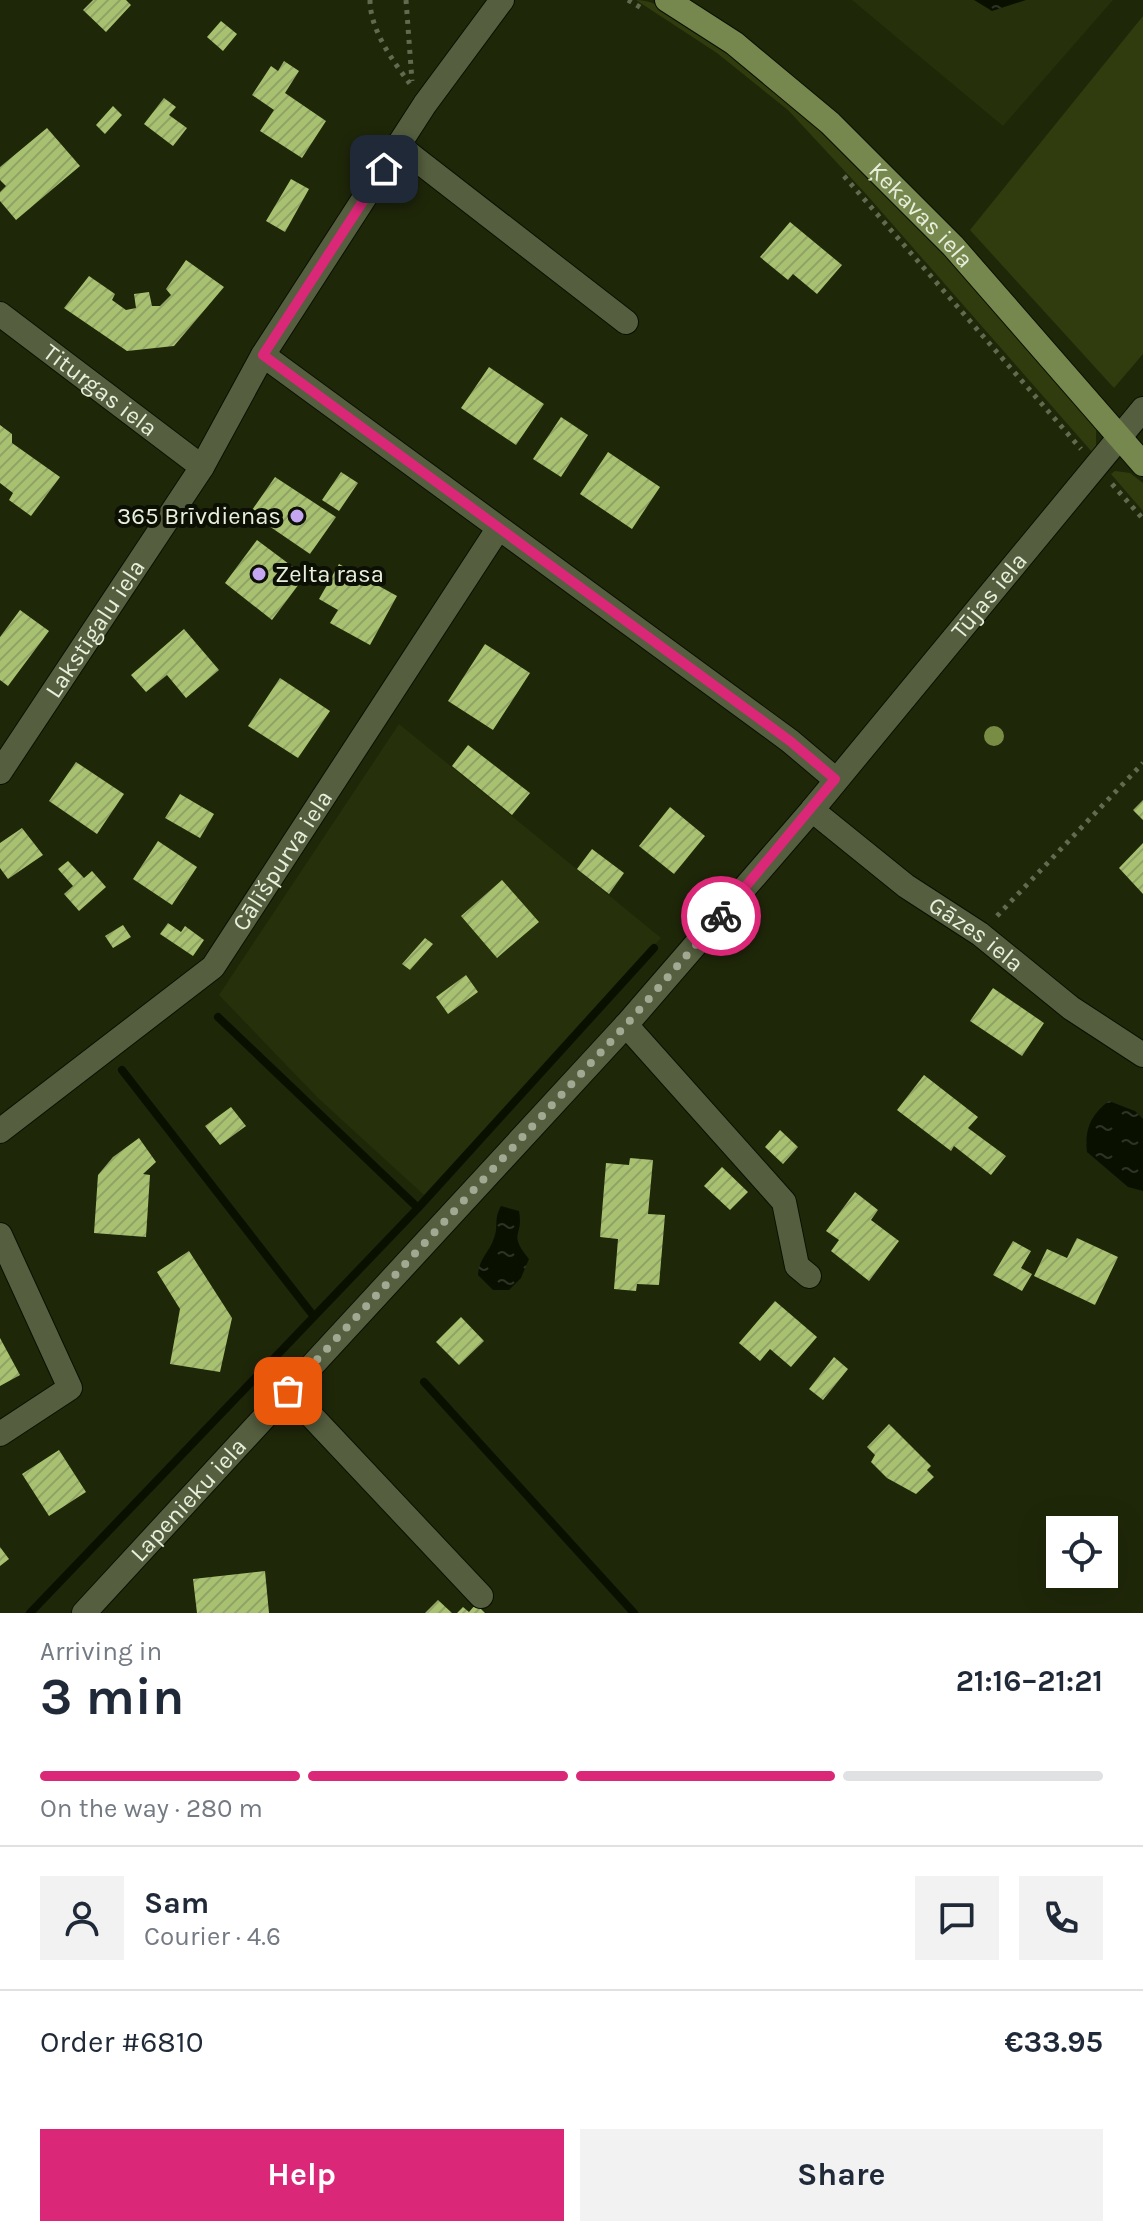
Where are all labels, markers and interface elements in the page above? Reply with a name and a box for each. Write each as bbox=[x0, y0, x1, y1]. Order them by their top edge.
pin bbox=[350, 135, 418, 203]
icon: home bbox=[362, 147, 406, 191]
street label: Ķekavas iela bbox=[863, 156, 979, 273]
street label: Titurgas iela bbox=[38, 338, 163, 442]
place label: 365 Brīvdienas bbox=[117, 502, 281, 530]
marker: 365 Brīvdienas bbox=[288, 507, 306, 525]
street label: Tūjas iela bbox=[945, 547, 1033, 644]
street label: Lakstīgalu iela bbox=[39, 554, 151, 703]
place label: Zelta rasa bbox=[275, 560, 384, 588]
marker: Zelta rasa bbox=[250, 565, 268, 583]
street label: Cālīšpurva iela bbox=[226, 785, 338, 936]
courier bbox=[681, 876, 761, 956]
street label: Gāzes iela bbox=[924, 891, 1029, 978]
icon: bike bbox=[699, 894, 743, 938]
pin bbox=[254, 1357, 322, 1425]
icon: bag bbox=[266, 1369, 310, 1413]
street label: Lapenieku iela bbox=[125, 1432, 252, 1567]
map controls bbox=[1046, 1516, 1118, 1588]
button: locate bbox=[1046, 1516, 1118, 1588]
text: Arriving in bbox=[40, 1636, 162, 1667]
text: 21:16–21:21 bbox=[956, 1663, 1103, 1699]
text: 3 min bbox=[40, 1666, 184, 1727]
text: On the way · 280 m bbox=[40, 1793, 263, 1824]
button: person bbox=[40, 1876, 124, 1960]
button: chat bbox=[915, 1876, 999, 1960]
button: phone bbox=[1019, 1876, 1103, 1960]
text: Sam bbox=[144, 1885, 209, 1921]
text: Courier · 4.6 bbox=[144, 1921, 281, 1952]
text: Order #6810 bbox=[40, 2024, 203, 2060]
text: €33.95 bbox=[1004, 2024, 1103, 2060]
button: Help bbox=[40, 2129, 564, 2221]
button: Share bbox=[580, 2129, 1103, 2221]

